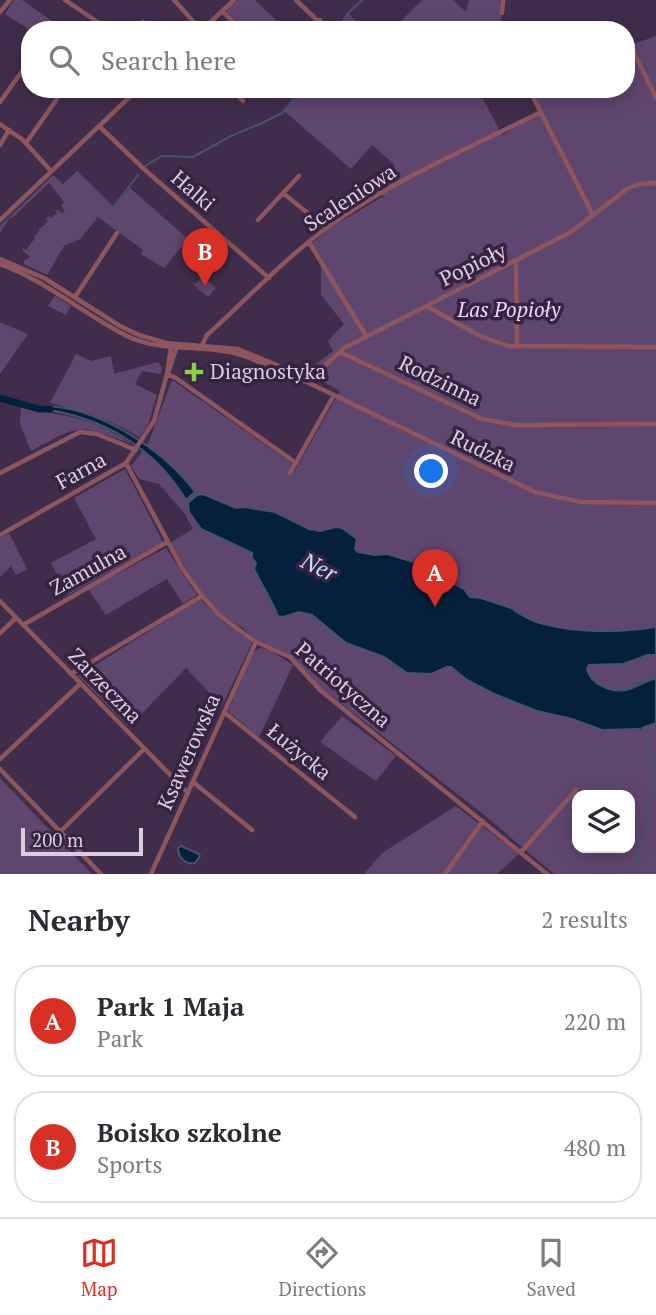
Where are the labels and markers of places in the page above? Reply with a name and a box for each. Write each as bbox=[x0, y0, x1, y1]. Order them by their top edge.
pin: B bbox=[182, 228, 228, 286]
place label: Diagnostyka bbox=[210, 357, 326, 385]
marker: Diagnostyka bbox=[184, 362, 204, 382]
pin: A bbox=[412, 549, 458, 607]

